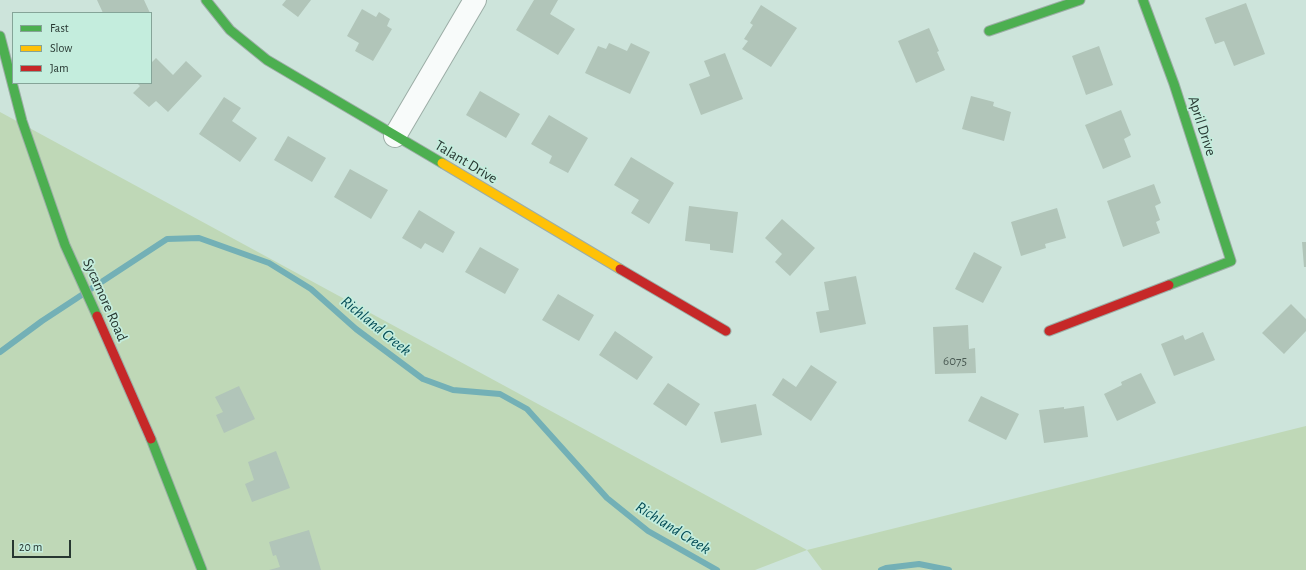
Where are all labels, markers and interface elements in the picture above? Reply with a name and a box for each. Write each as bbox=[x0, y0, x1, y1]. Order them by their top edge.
legend bbox=[12, 12, 152, 84]
text: Fast bbox=[50, 22, 69, 34]
text: Slow bbox=[50, 42, 72, 54]
text: Jam bbox=[50, 62, 69, 74]
street label: April Drive bbox=[1184, 94, 1220, 158]
street label: Talant Drive bbox=[431, 136, 501, 188]
street label: Sycamore Road bbox=[79, 256, 131, 344]
water label: Richland Creek bbox=[337, 292, 415, 360]
house number: 6075 bbox=[943, 353, 967, 369]
water label: Richland Creek bbox=[632, 497, 714, 559]
scale bar bbox=[14, 532, 73, 558]
text: 20 m bbox=[19, 541, 42, 553]

